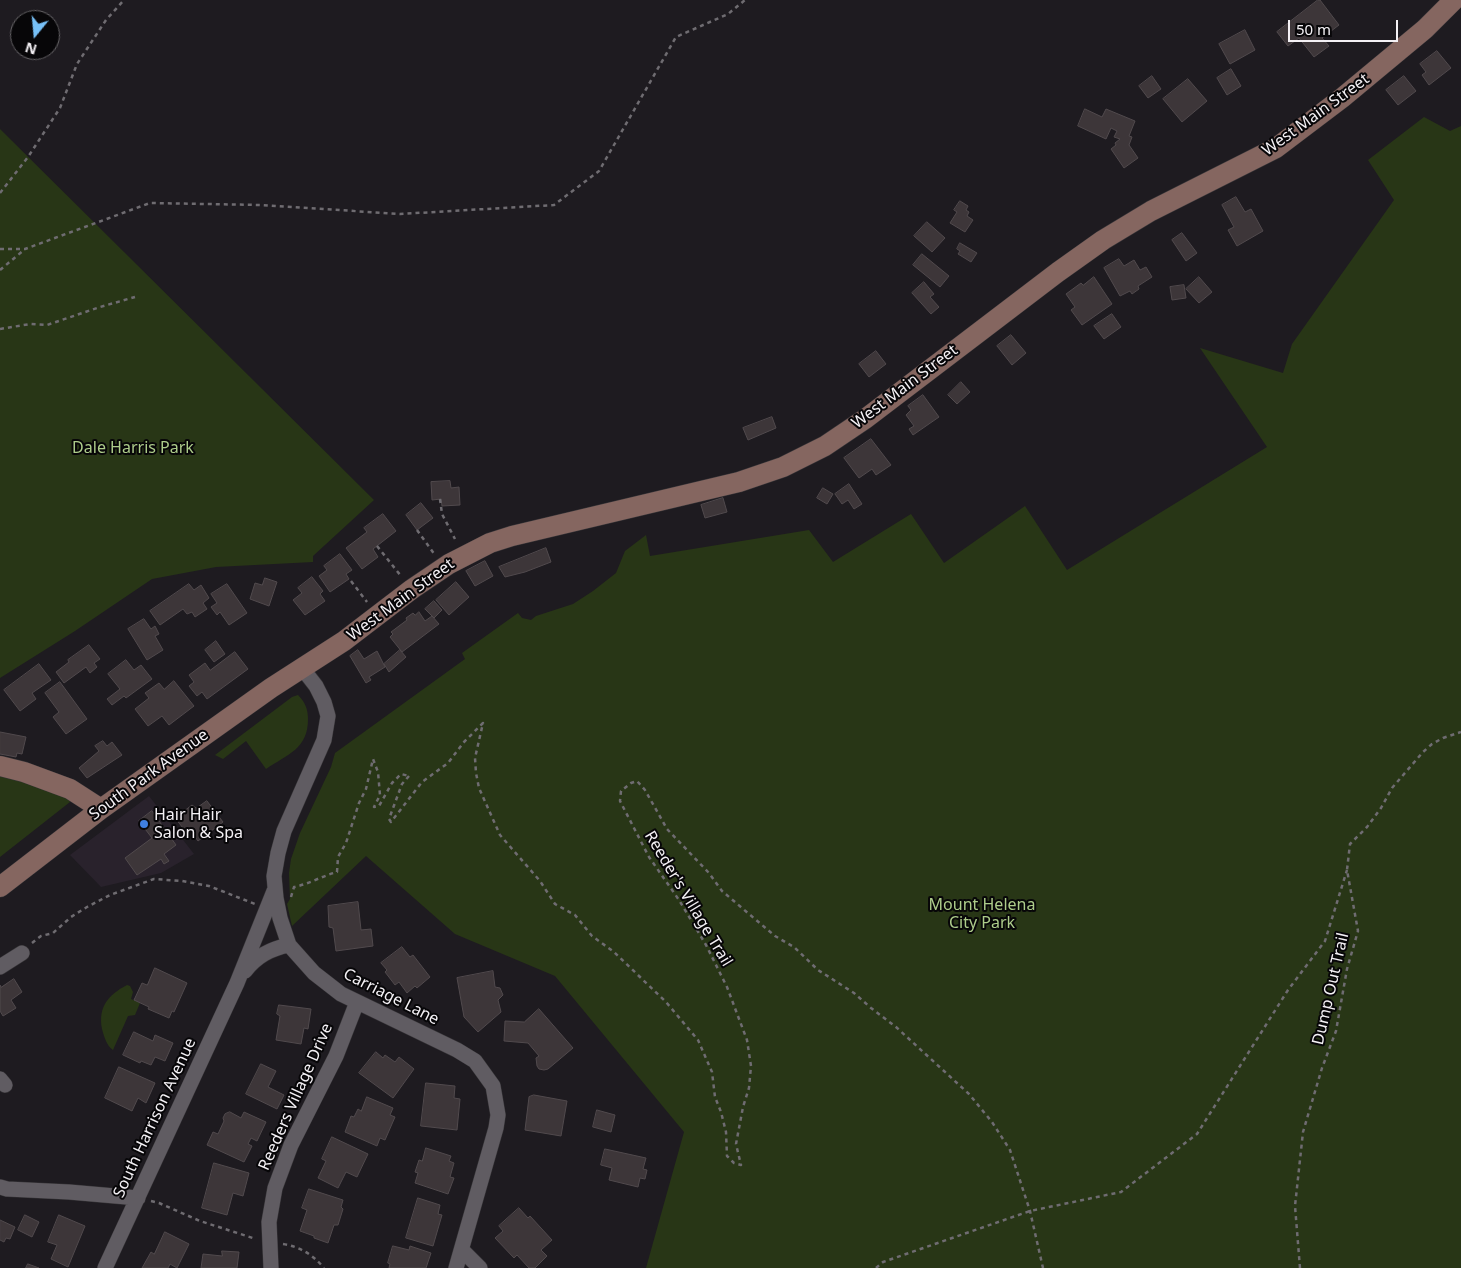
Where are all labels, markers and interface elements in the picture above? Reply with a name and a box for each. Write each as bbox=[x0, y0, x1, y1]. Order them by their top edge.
north arrow bbox=[10, 10, 60, 60]
scale bar bbox=[1291, 10, 1401, 42]
text: 50 m bbox=[1296, 19, 1331, 39]
text: N bbox=[23, 38, 39, 60]
street label: West Main Street bbox=[1259, 70, 1373, 160]
street label: West Main Street bbox=[848, 341, 962, 433]
park label: Dale Harris Park bbox=[72, 438, 194, 458]
street label: West Main Street bbox=[344, 555, 458, 645]
street label: South Park Avenue bbox=[86, 725, 212, 825]
place label: Hair Hair Salon & Spa bbox=[154, 805, 243, 843]
marker: Hair Hair Salon & Spa bbox=[138, 818, 150, 830]
street label: Reeder's Village Trail bbox=[640, 828, 736, 970]
park label: Mount Helena City Park bbox=[929, 895, 1035, 933]
street label: Dump Out Trail bbox=[1309, 931, 1353, 1047]
street label: Carriage Lane bbox=[340, 965, 442, 1029]
street label: Reeders Village Drive bbox=[255, 1021, 337, 1173]
street label: South Harrison Avenue bbox=[110, 1035, 200, 1201]

